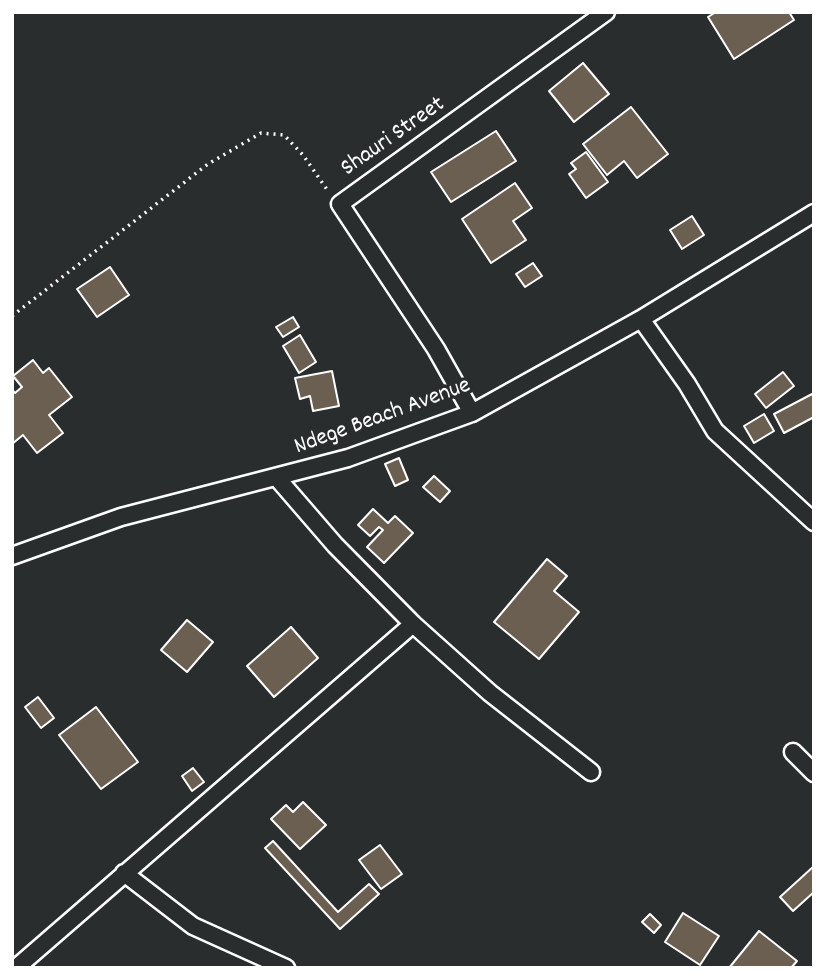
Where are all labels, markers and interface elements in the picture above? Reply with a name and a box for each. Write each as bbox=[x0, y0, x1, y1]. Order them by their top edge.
street label: Shauri Street bbox=[336, 92, 452, 184]
street label: Ndege Beach Avenue bbox=[291, 373, 475, 463]

